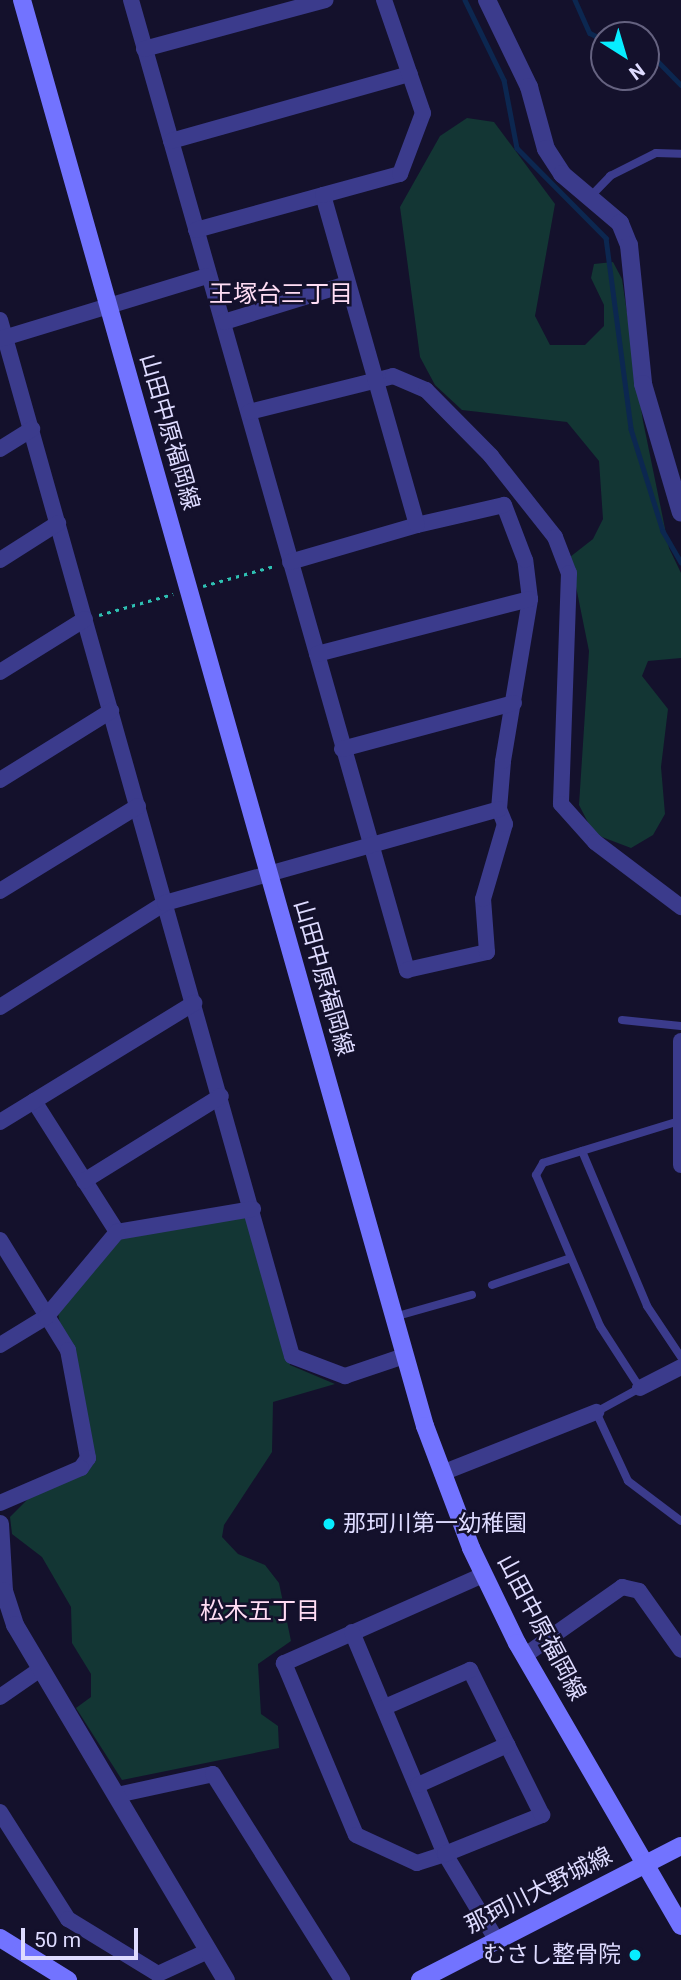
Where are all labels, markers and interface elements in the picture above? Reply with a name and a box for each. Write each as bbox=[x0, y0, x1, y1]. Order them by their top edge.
north arrow bbox=[590, 21, 660, 91]
text: N bbox=[624, 58, 649, 85]
district label: 王塚台三丁目 bbox=[209, 281, 353, 309]
street label: 山田中原福岡線 bbox=[134, 351, 204, 513]
street label: 山田中原福岡線 bbox=[288, 897, 358, 1059]
place label: 那珂川第一幼稚園 bbox=[343, 1510, 527, 1538]
marker: 那珂川第一幼稚園 bbox=[321, 1516, 337, 1532]
street label: 山田中原福岡線 bbox=[491, 1550, 591, 1706]
district label: 松木五丁目 bbox=[200, 1598, 320, 1626]
street label: 那珂川大野城線 bbox=[461, 1842, 617, 1940]
scale bar bbox=[24, 1913, 142, 1957]
text: 50 m bbox=[34, 1928, 81, 1952]
place label: むさし整骨院 bbox=[483, 1941, 621, 1969]
marker: むさし整骨院 bbox=[627, 1947, 643, 1963]

